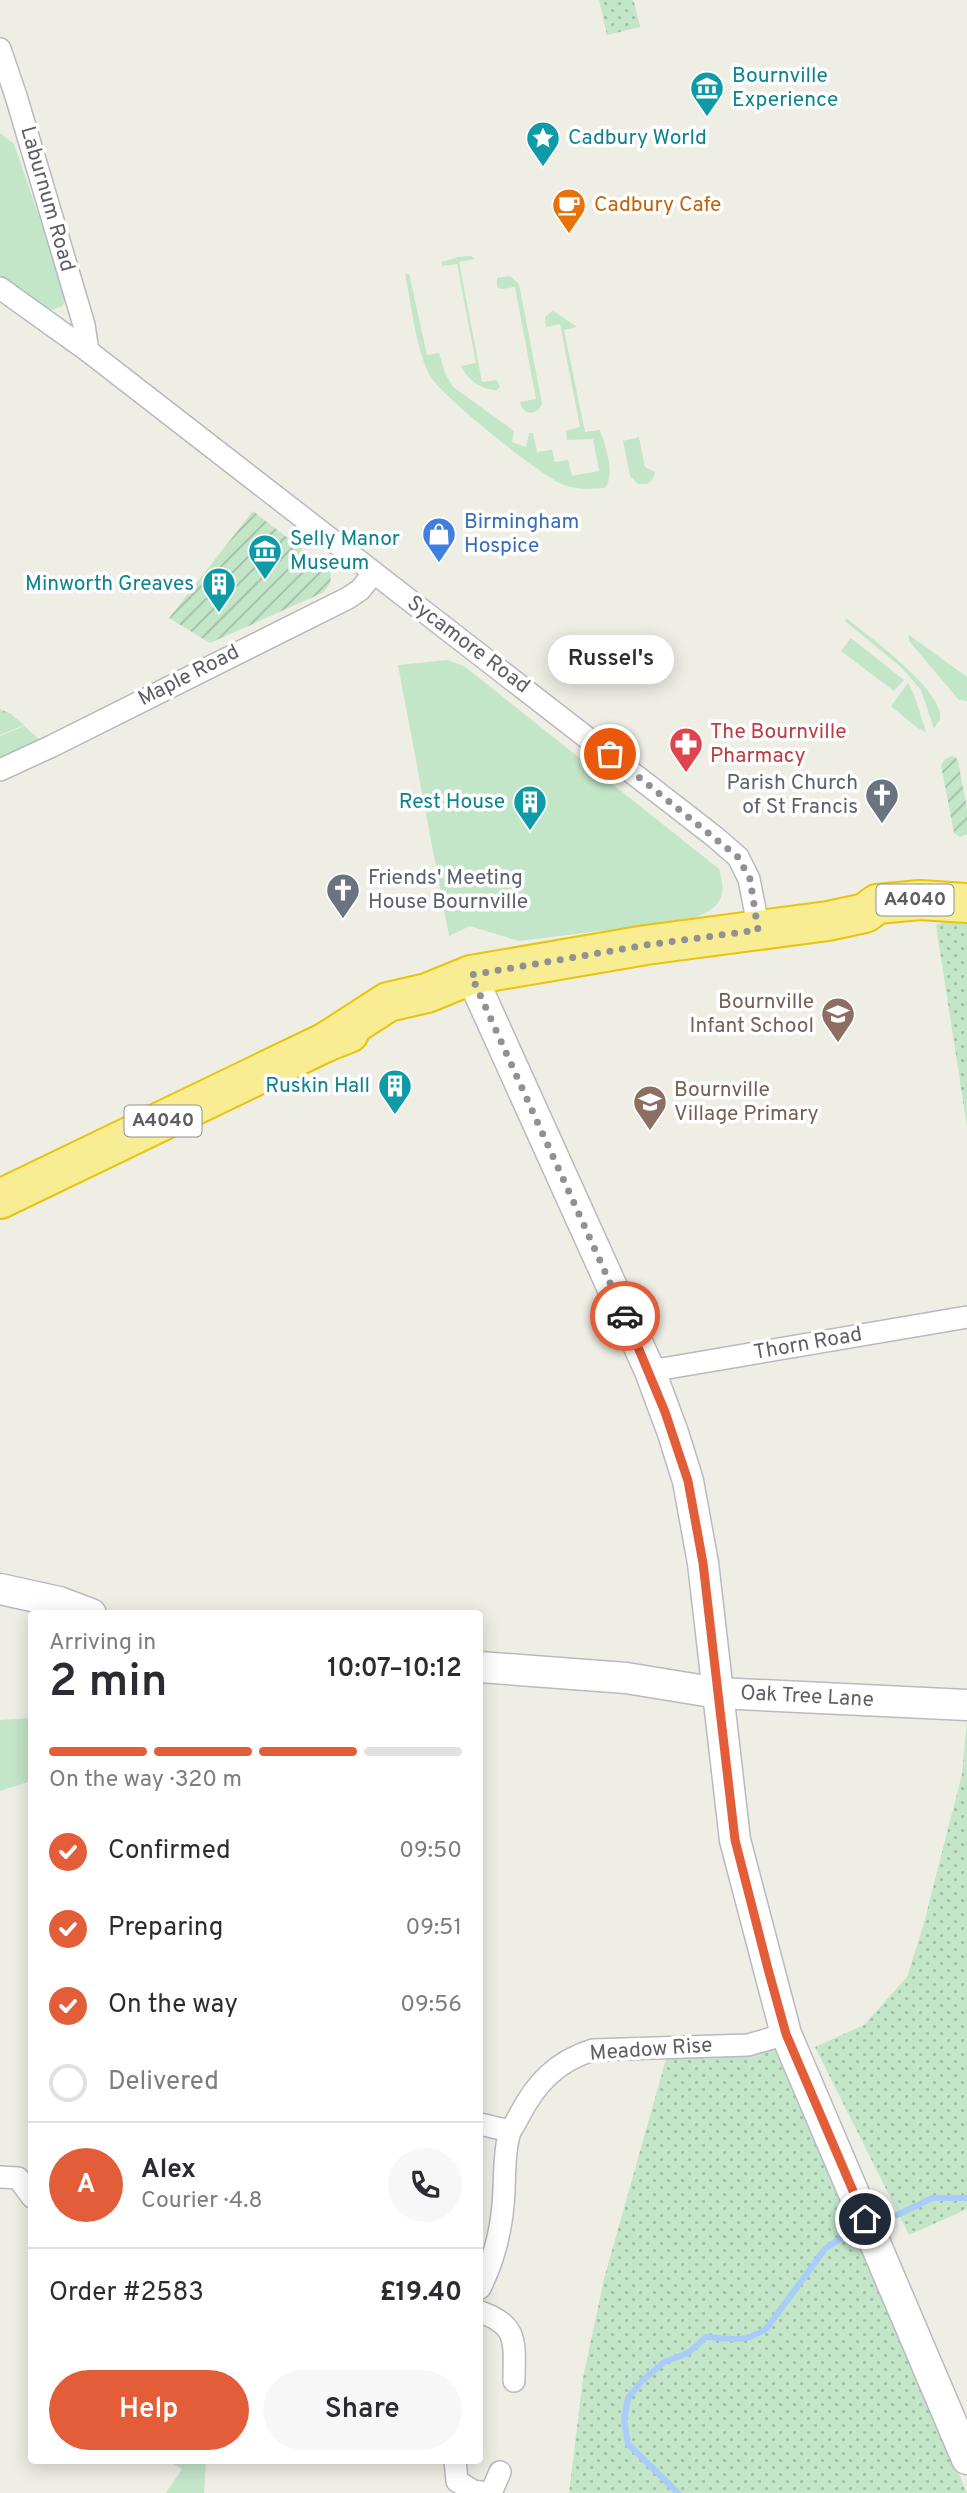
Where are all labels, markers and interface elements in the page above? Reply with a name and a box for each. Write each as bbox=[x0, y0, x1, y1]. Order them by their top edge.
place label: Bournville Experience bbox=[732, 63, 838, 114]
museum icon: Bournville Experience bbox=[688, 69, 726, 118]
place icon: Cadbury World bbox=[524, 119, 562, 168]
street label: Laburnum Road bbox=[13, 123, 81, 275]
place label: Cadbury World bbox=[568, 125, 707, 152]
cafe icon: Cadbury Cafe bbox=[550, 186, 588, 235]
place label: Cadbury Cafe bbox=[594, 192, 721, 219]
place label: Birmingham Hospice bbox=[464, 509, 579, 560]
shop icon: Birmingham Hospice bbox=[420, 515, 458, 564]
place label: Selly Manor Museum bbox=[290, 526, 400, 577]
museum icon: Selly Manor Museum bbox=[246, 532, 284, 581]
building icon: Minworth Greaves bbox=[200, 565, 238, 614]
place label: Minworth Greaves bbox=[25, 571, 194, 598]
street label: Sycamore Road bbox=[401, 590, 535, 700]
callout: Russel's bbox=[547, 635, 673, 684]
street label: Maple Road bbox=[134, 639, 244, 713]
text: Russel's bbox=[568, 645, 654, 674]
place label: The Bournville Pharmacy bbox=[710, 719, 847, 770]
pin bbox=[580, 724, 640, 784]
pharmacy icon: The Bournville Pharmacy bbox=[667, 725, 705, 774]
icon: bag bbox=[591, 735, 629, 773]
place label: Parish Church of St Francis bbox=[727, 770, 858, 821]
church icon: Parish Church of St Francis bbox=[863, 776, 901, 825]
building icon: Rest House bbox=[511, 783, 549, 832]
place label: Rest House bbox=[399, 789, 505, 816]
place label: Friends' Meeting House Bournville bbox=[368, 865, 528, 916]
church icon: Friends' Meeting House Bournville bbox=[324, 871, 362, 920]
road number: A4040 bbox=[876, 885, 954, 916]
place label: Bournville Infant School bbox=[690, 989, 814, 1040]
school or university icon: Bournville Infant School bbox=[819, 995, 857, 1044]
building icon: Ruskin Hall bbox=[376, 1067, 414, 1116]
place label: Ruskin Hall bbox=[265, 1073, 370, 1100]
place label: Bournville Village Primary bbox=[674, 1077, 819, 1128]
school or university icon: Bournville Village Primary bbox=[631, 1083, 669, 1132]
road number: A4040 bbox=[124, 1106, 202, 1136]
courier bbox=[590, 1281, 660, 1351]
icon: car bbox=[606, 1297, 644, 1335]
street label: Thorn Road bbox=[752, 1321, 864, 1367]
text: Arriving in bbox=[49, 1629, 156, 1658]
text: 10:07–10:12 bbox=[327, 1653, 462, 1686]
text: 2 min bbox=[49, 1654, 168, 1713]
street label: Oak Tree Lane bbox=[740, 1680, 874, 1714]
text: On the way · 320 m bbox=[49, 1766, 242, 1795]
icon: check bbox=[49, 1833, 87, 1871]
text: Confirmed bbox=[108, 1835, 231, 1868]
text: 09:50 bbox=[399, 1837, 462, 1866]
icon: check bbox=[49, 1910, 87, 1948]
text: Preparing bbox=[108, 1912, 223, 1945]
text: 09:51 bbox=[405, 1914, 462, 1943]
icon: check bbox=[49, 1987, 87, 2025]
text: On the way bbox=[108, 1989, 238, 2022]
text: 09:56 bbox=[400, 1991, 462, 2020]
street label: Meadow Rise bbox=[589, 2032, 713, 2068]
text: Delivered bbox=[108, 2066, 219, 2099]
button: phone bbox=[388, 2148, 462, 2222]
text: Alex bbox=[141, 2154, 196, 2187]
text: A bbox=[77, 2169, 95, 2202]
text: Courier · 4.8 bbox=[141, 2187, 262, 2216]
pin bbox=[835, 2189, 895, 2249]
icon: home bbox=[846, 2200, 884, 2238]
text: Order #2583 bbox=[49, 2277, 204, 2310]
text: £19.40 bbox=[380, 2277, 462, 2310]
button: Help bbox=[49, 2370, 249, 2450]
button: Share bbox=[263, 2370, 462, 2450]

